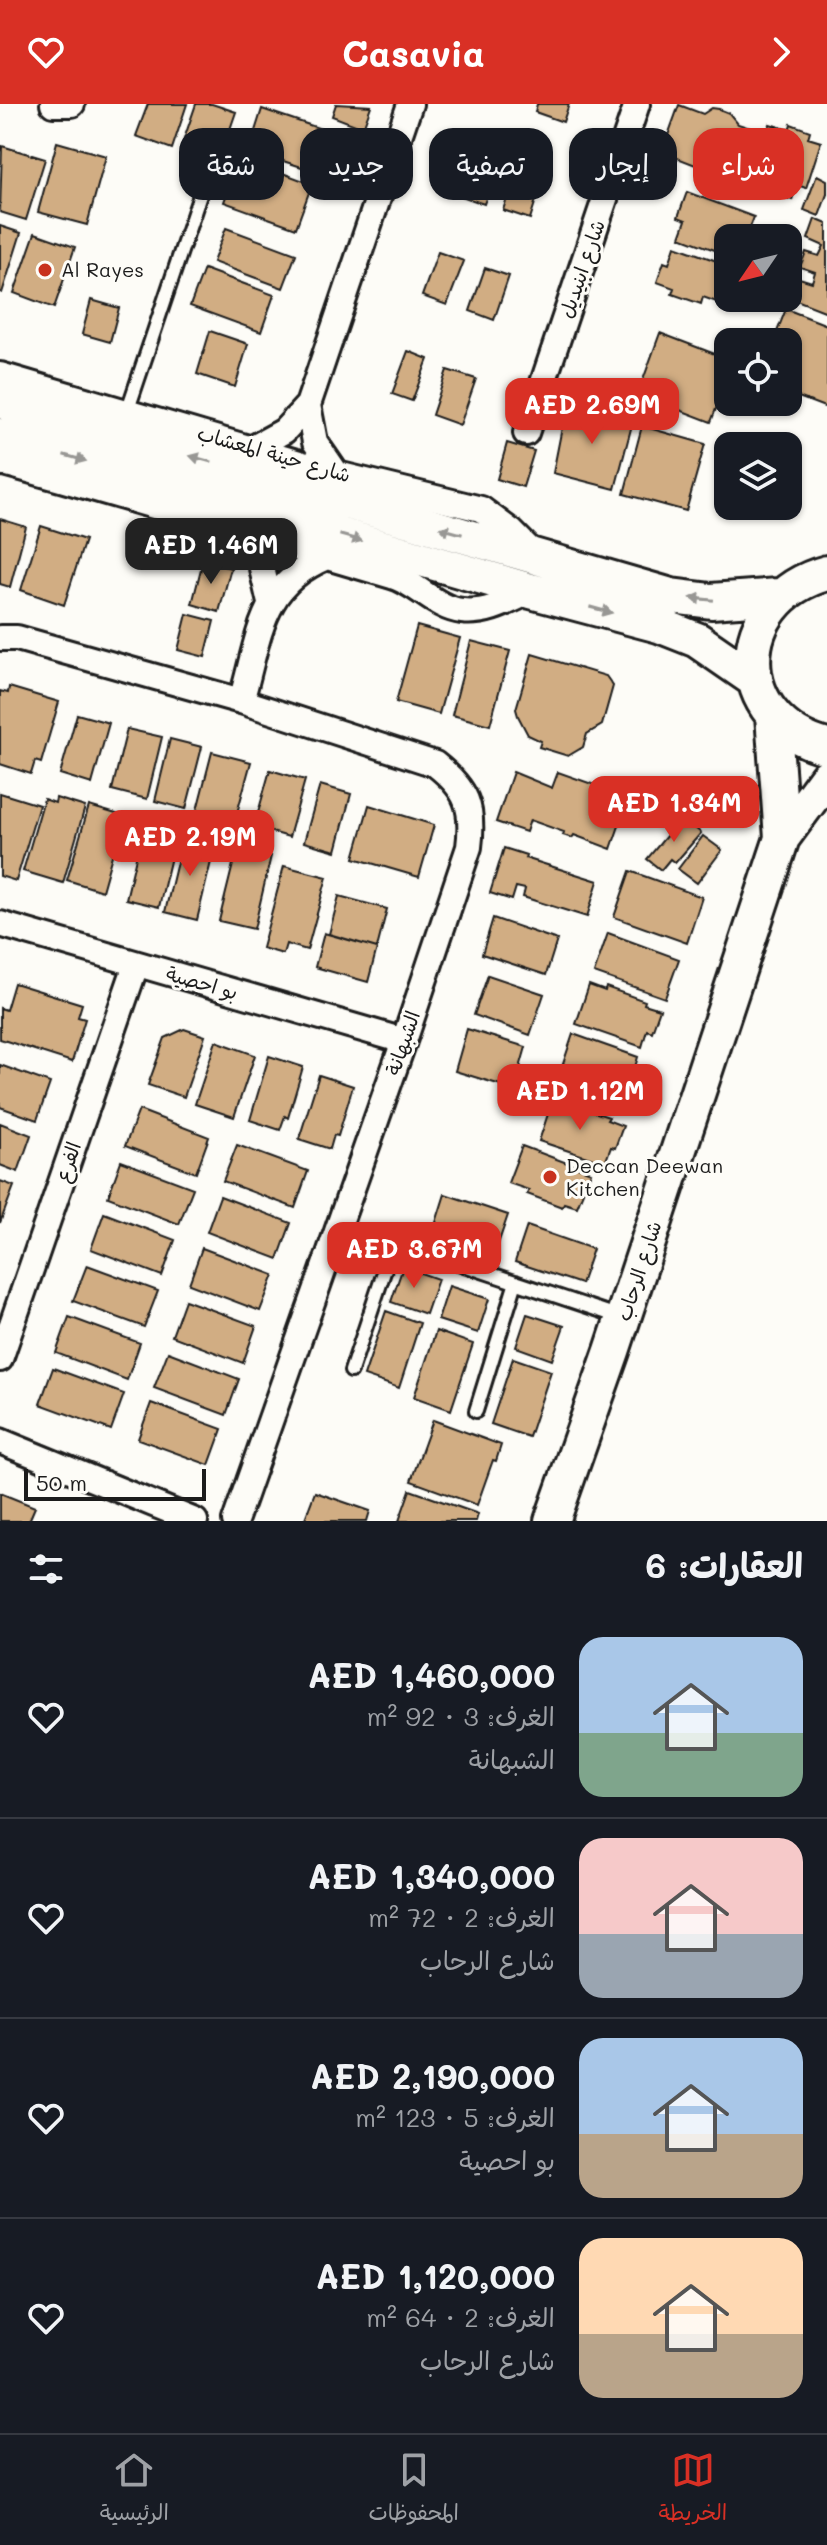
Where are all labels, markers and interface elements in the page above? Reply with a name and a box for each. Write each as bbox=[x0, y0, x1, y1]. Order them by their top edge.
text: Casavia bbox=[342, 29, 485, 76]
icon: heart bbox=[24, 30, 68, 74]
icon: forward bbox=[759, 30, 803, 74]
chip: شقة bbox=[179, 128, 284, 200]
chip: جديد bbox=[300, 128, 413, 200]
chip: تصفية bbox=[429, 128, 553, 200]
chip: إيجار bbox=[569, 128, 677, 200]
chip: شراء bbox=[693, 128, 804, 200]
street label: شارع ابنيديل bbox=[552, 216, 612, 322]
north arrow bbox=[714, 224, 802, 312]
map controls bbox=[714, 224, 802, 520]
place label: Al Rayes bbox=[61, 256, 144, 282]
marker: Al Rayes bbox=[36, 261, 54, 279]
button: locate bbox=[714, 328, 802, 416]
pin: AED 2.69M bbox=[500, 378, 684, 446]
text: AED 2.69M bbox=[523, 387, 661, 421]
street label: شارع حينة المعشاب bbox=[194, 419, 354, 489]
button: layers bbox=[714, 432, 802, 520]
one-way arrow bbox=[63, 452, 87, 465]
one-way arrow bbox=[189, 452, 213, 465]
pin: AED 1.46M bbox=[119, 518, 303, 586]
one-way arrow bbox=[439, 525, 464, 537]
text: AED 1.46M bbox=[143, 527, 279, 561]
one-way arrow bbox=[340, 532, 364, 545]
one-way arrow bbox=[689, 593, 714, 606]
one-way arrow bbox=[589, 604, 614, 616]
pin: AED 1.34M bbox=[582, 776, 766, 844]
text: AED 1.34M bbox=[606, 785, 742, 819]
pin: AED 2.19M bbox=[98, 810, 282, 878]
text: AED 2.19M bbox=[123, 819, 257, 853]
street label: بو احصية bbox=[163, 959, 241, 1005]
street label: الشبهانة bbox=[379, 1007, 425, 1078]
pin: AED 1.12M bbox=[488, 1064, 672, 1132]
text: AED 1.12M bbox=[515, 1073, 645, 1107]
street label: الفرع bbox=[48, 1138, 88, 1186]
place label: Deccan Deewan Kitchen bbox=[566, 1152, 723, 1201]
marker: Deccan Deewan Kitchen bbox=[541, 1168, 559, 1186]
street label: شارع الرحاب bbox=[610, 1217, 668, 1325]
pin: AED 3.67M bbox=[322, 1222, 506, 1290]
text: AED 3.67M bbox=[345, 1231, 483, 1265]
scale bar bbox=[24, 1465, 206, 1501]
text: 50 m bbox=[36, 1468, 87, 1497]
text: العقارات: 6 bbox=[646, 1542, 803, 1587]
icon: filters bbox=[24, 1547, 68, 1591]
text: AED 1,460,000 bbox=[307, 1652, 555, 1697]
icon: home bbox=[643, 1669, 739, 1765]
icon: heart bbox=[24, 1695, 68, 1739]
text: الغرف: 3 · 92 m² bbox=[367, 1699, 555, 1733]
text: الشبهانة bbox=[469, 1742, 555, 1776]
text: AED 1,340,000 bbox=[308, 1853, 555, 1898]
icon: home bbox=[643, 1870, 739, 1966]
icon: heart bbox=[24, 1896, 68, 1940]
text: الغرف: 2 · 72 m² bbox=[368, 1900, 555, 1934]
text: شارع الرحاب bbox=[420, 1943, 555, 1977]
text: AED 2,190,000 bbox=[310, 2053, 555, 2098]
icon: home bbox=[643, 2070, 739, 2166]
icon: heart bbox=[24, 2096, 68, 2140]
text: الغرف: 5 · 123 m² bbox=[355, 2100, 555, 2134]
text: بو احصية bbox=[459, 2143, 555, 2177]
text: AED 1,120,000 bbox=[315, 2253, 555, 2298]
icon: home bbox=[643, 2270, 739, 2366]
icon: heart bbox=[24, 2296, 68, 2340]
text: الغرف: 2 · 64 m² bbox=[366, 2300, 555, 2334]
text: شارع الرحاب bbox=[420, 2343, 555, 2377]
tab: الرئيسية bbox=[100, 2448, 169, 2532]
tab: المحفوظات bbox=[368, 2448, 459, 2532]
tab: الخريطة bbox=[659, 2448, 727, 2532]

